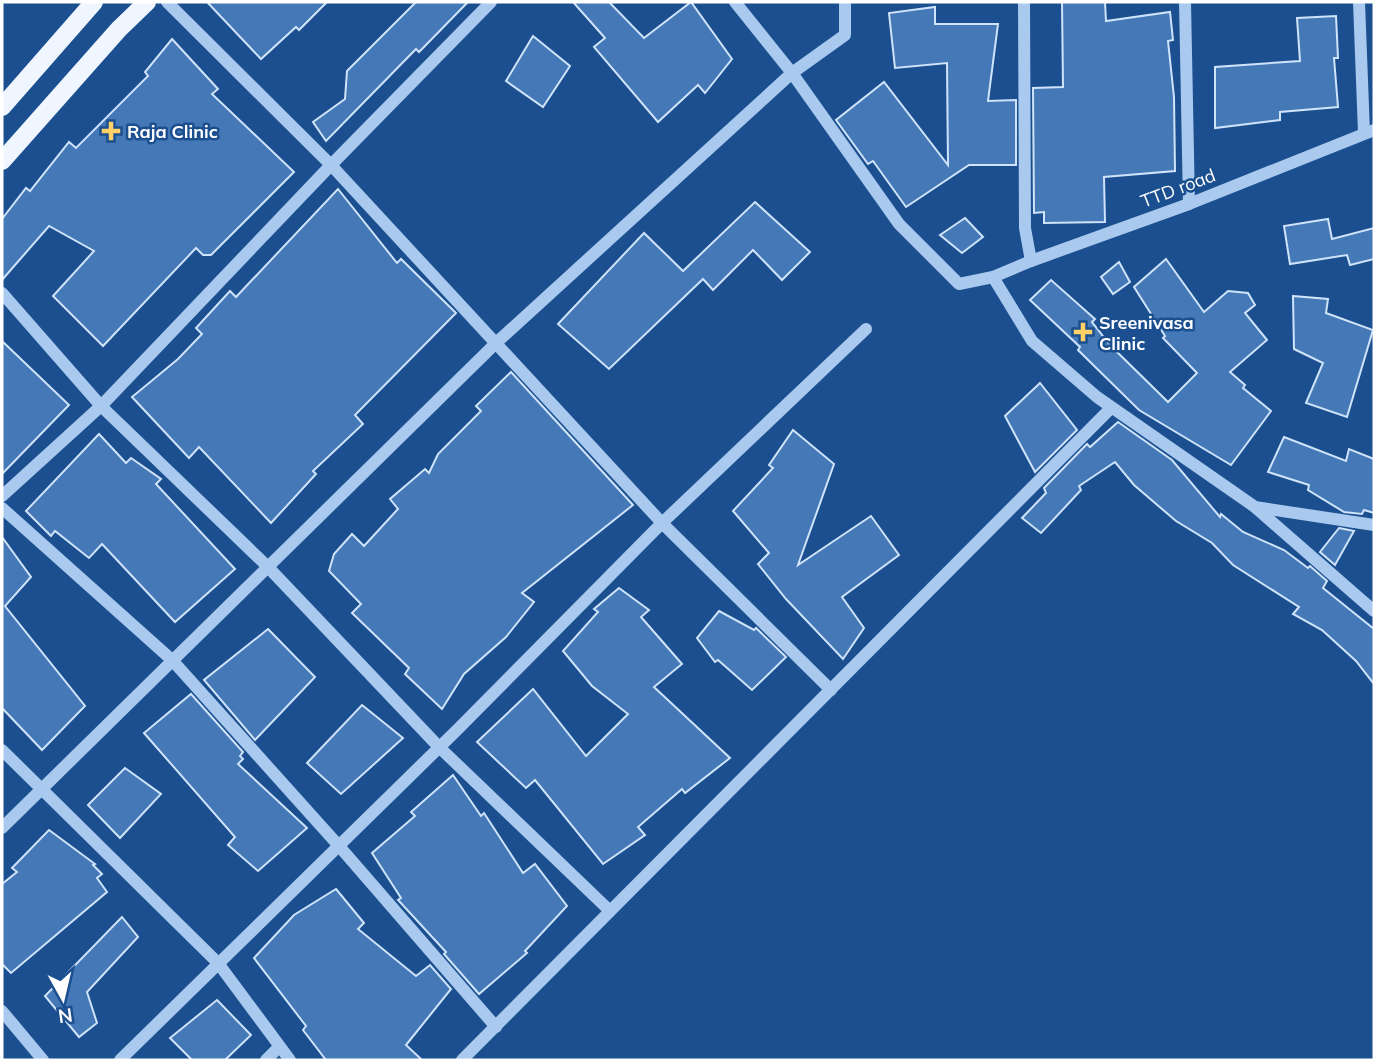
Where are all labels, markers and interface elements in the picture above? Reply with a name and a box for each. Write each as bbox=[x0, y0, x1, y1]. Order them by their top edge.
place label: Raja Clinic bbox=[127, 120, 218, 143]
marker: Raja Clinic bbox=[101, 121, 121, 141]
street label: TTD road bbox=[1137, 163, 1219, 213]
place label: Sreenivasa Clinic bbox=[1099, 311, 1194, 355]
marker: Sreenivasa Clinic bbox=[1073, 322, 1093, 342]
north arrow bbox=[28, 964, 98, 1034]
text: N bbox=[57, 1003, 74, 1029]

